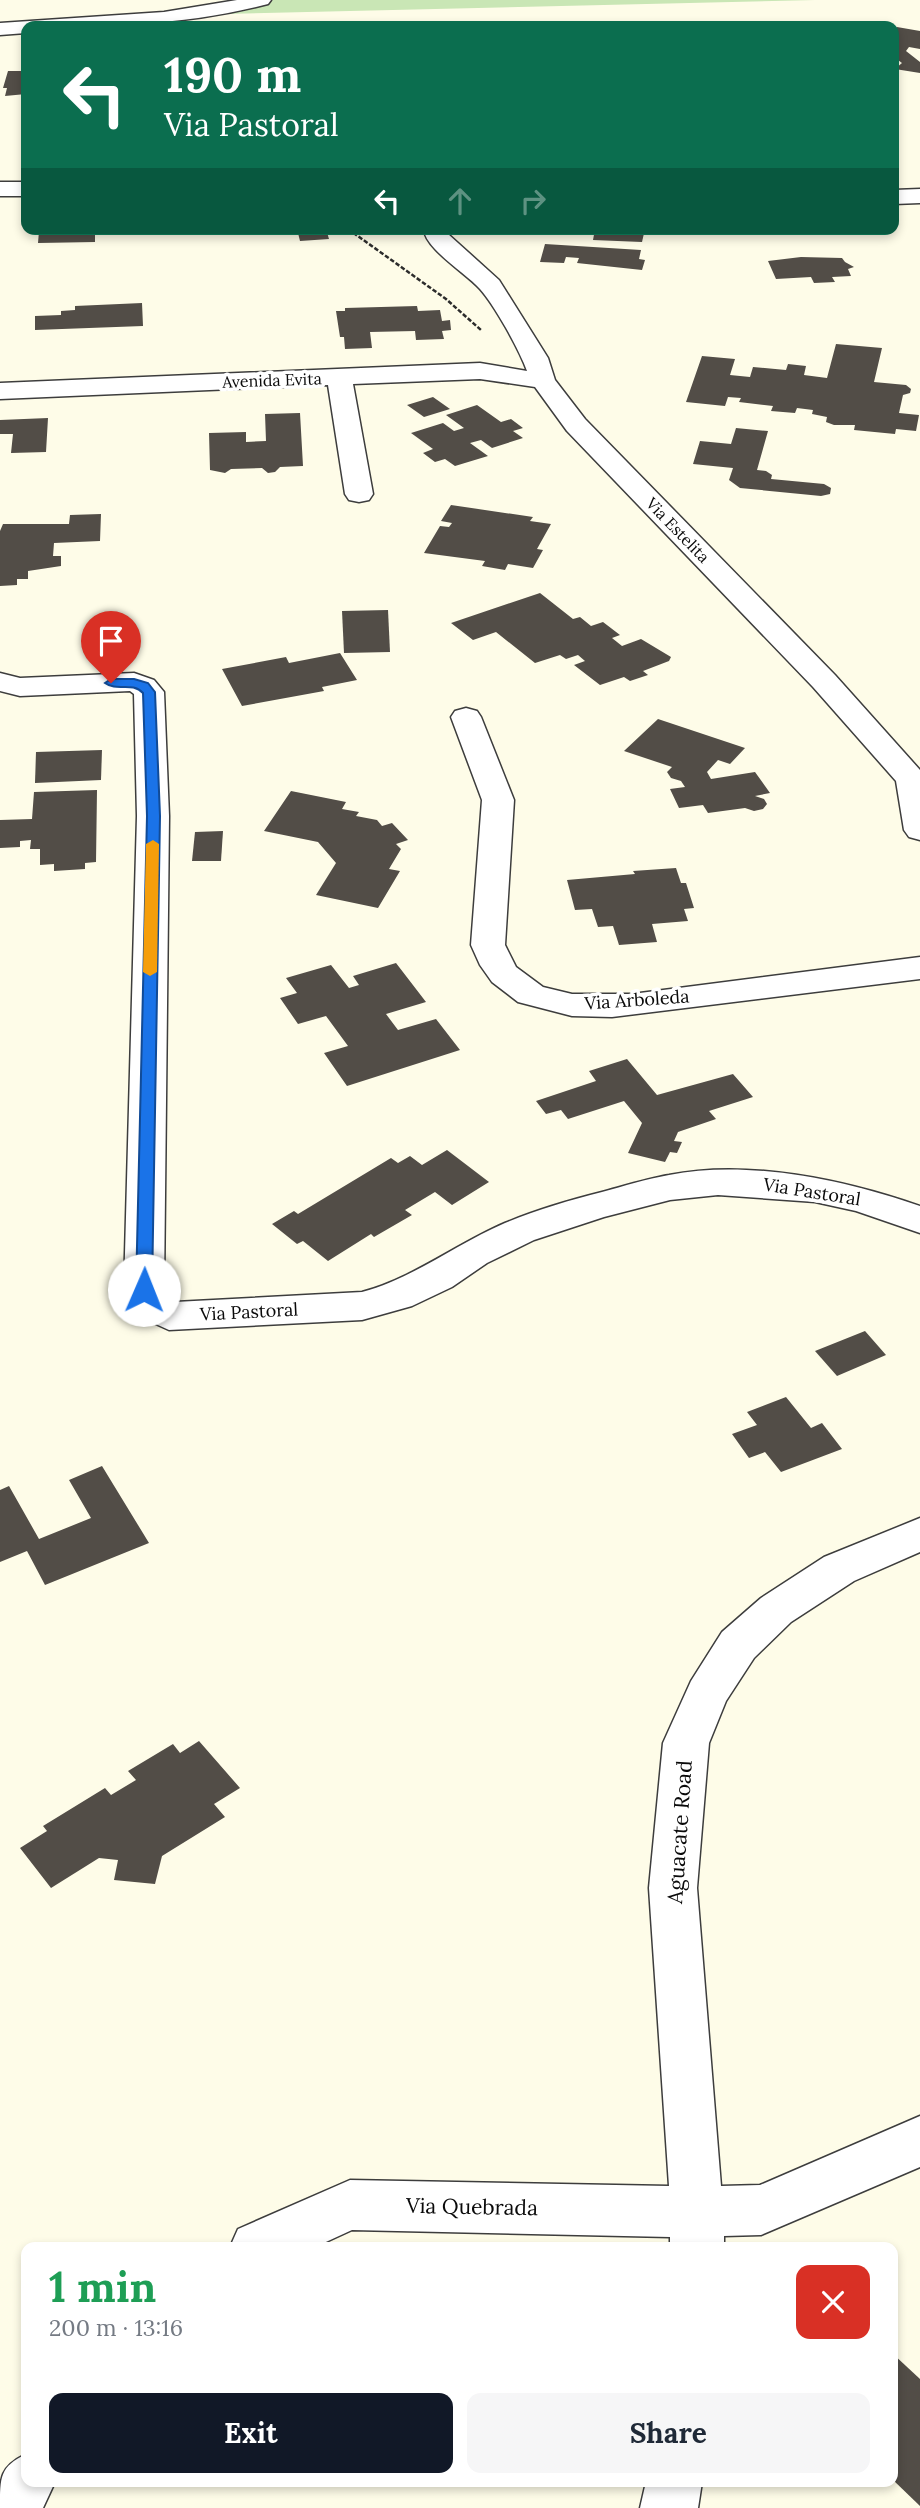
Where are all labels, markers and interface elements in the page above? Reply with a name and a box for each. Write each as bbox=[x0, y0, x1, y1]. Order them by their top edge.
text: 190 m bbox=[164, 43, 301, 105]
icon: left bbox=[49, 49, 140, 140]
text: Via Pastoral bbox=[164, 104, 339, 145]
icon: left bbox=[368, 182, 406, 220]
icon: ahead bbox=[441, 182, 479, 220]
icon: right bbox=[514, 182, 552, 220]
street label: Avenida Evita bbox=[221, 368, 322, 392]
street label: Via Estelita bbox=[641, 492, 714, 567]
pin bbox=[81, 611, 141, 683]
icon: arrive bbox=[92, 622, 130, 660]
street label: Via Arboleda bbox=[583, 984, 690, 1015]
street label: Via Pastoral bbox=[761, 1172, 863, 1211]
position arrow bbox=[107, 1253, 181, 1327]
street label: Via Pastoral bbox=[198, 1297, 299, 1326]
street label: Aguacate Road bbox=[661, 1759, 698, 1906]
street label: Via Quebrada bbox=[405, 2192, 538, 2221]
text: 1 min bbox=[49, 2260, 156, 2314]
button: close bbox=[796, 2265, 870, 2339]
text: 200 m · 13:16 bbox=[49, 2313, 183, 2342]
button: Exit bbox=[49, 2393, 453, 2473]
button: Share bbox=[467, 2393, 870, 2473]

